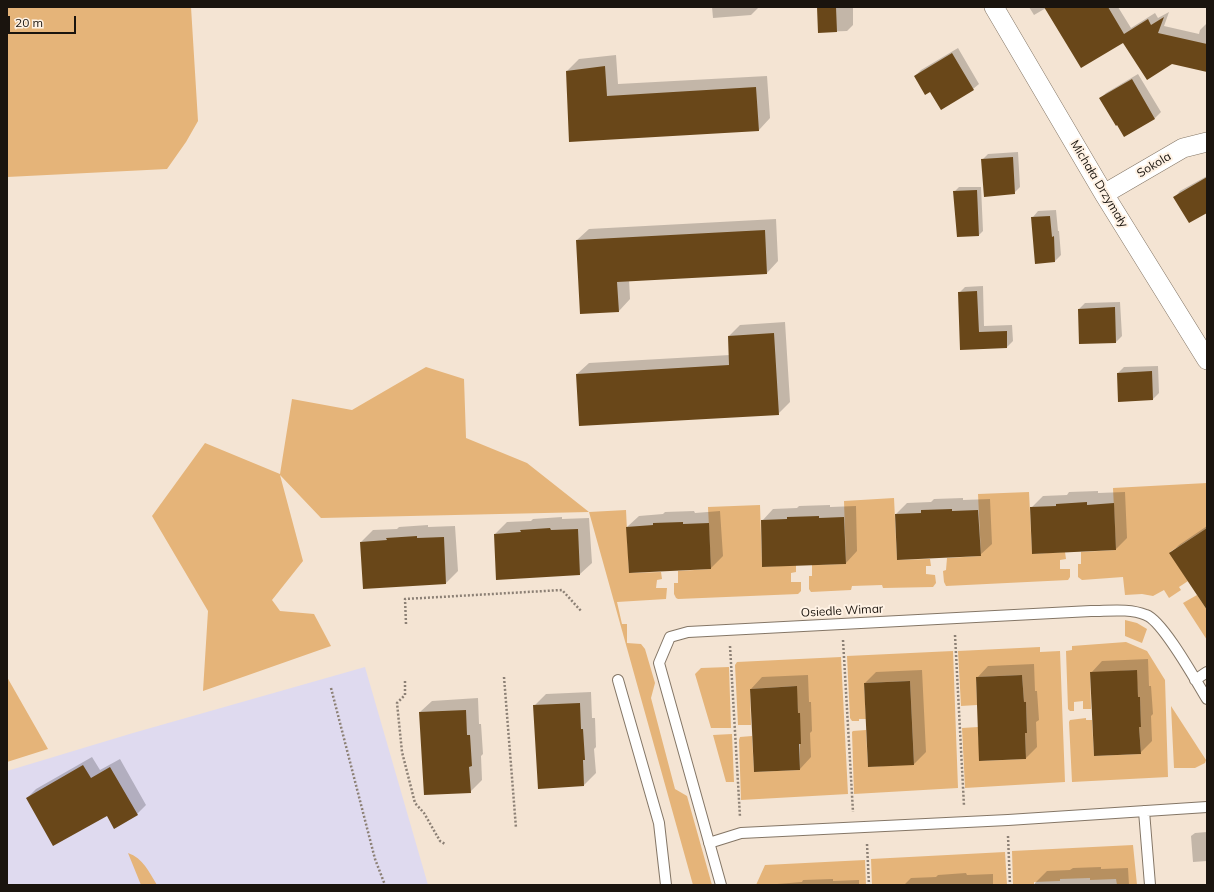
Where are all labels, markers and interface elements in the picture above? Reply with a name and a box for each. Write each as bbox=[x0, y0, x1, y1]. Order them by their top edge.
scale bar bbox=[10, 8, 78, 34]
text: 20 m bbox=[15, 15, 43, 30]
street label: Michała Drzymały bbox=[1067, 138, 1131, 230]
street label: Sokola bbox=[1134, 149, 1174, 181]
street label: Osiedle Wimar bbox=[800, 602, 884, 620]

